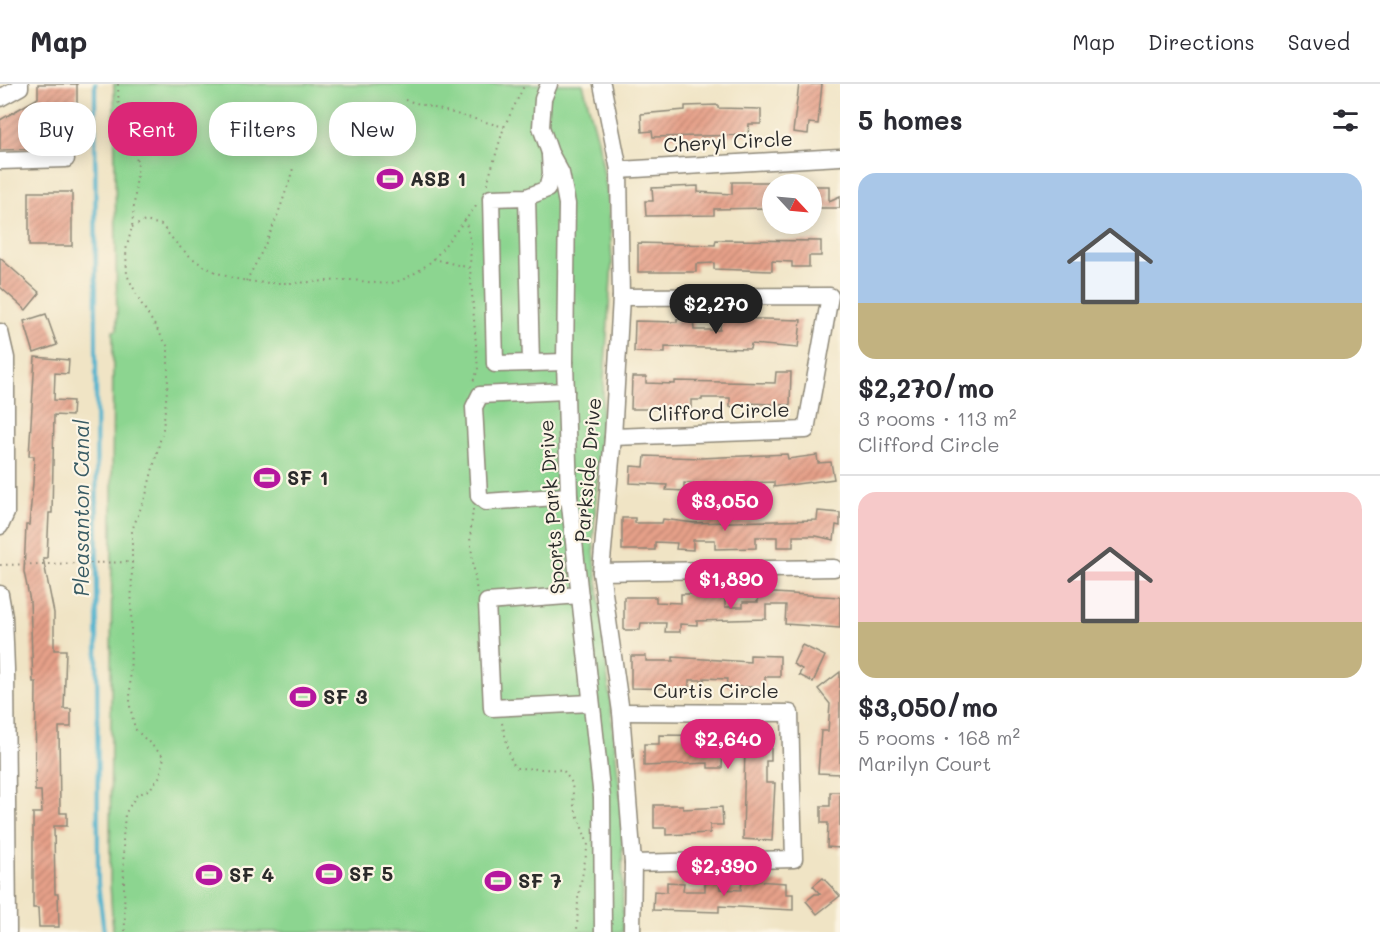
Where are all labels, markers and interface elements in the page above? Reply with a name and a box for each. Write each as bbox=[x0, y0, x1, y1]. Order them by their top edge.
text: Map bbox=[30, 23, 87, 59]
text: Map bbox=[1072, 28, 1115, 55]
text: Directions bbox=[1148, 28, 1255, 55]
text: Saved bbox=[1288, 28, 1350, 55]
chip: Buy bbox=[18, 102, 96, 156]
chip: Rent bbox=[108, 102, 197, 156]
chip: Filters bbox=[209, 102, 317, 156]
chip: New bbox=[329, 102, 416, 156]
text: 5 homes bbox=[858, 103, 963, 137]
icon: filters bbox=[1329, 104, 1362, 137]
street label: Cheryl Circle bbox=[663, 125, 793, 157]
sports icon: ASB 1 bbox=[375, 164, 405, 194]
place label: ASB 1 bbox=[410, 165, 466, 191]
north arrow bbox=[762, 174, 822, 234]
map controls bbox=[762, 174, 822, 234]
icon: home bbox=[1056, 212, 1164, 320]
pin: $2,270 bbox=[667, 284, 765, 335]
text: $2,270 bbox=[684, 290, 748, 316]
text: $2,270/mo bbox=[858, 371, 994, 405]
street label: Parkside Drive bbox=[568, 396, 606, 544]
street label: Clifford Circle bbox=[648, 396, 790, 426]
text: 3 rooms · 113 m² bbox=[858, 405, 1017, 431]
water label: Pleasanton Canal bbox=[67, 419, 94, 597]
street label: Sports Park Drive bbox=[532, 419, 570, 595]
text: Clifford Circle bbox=[858, 431, 1000, 457]
sports icon: SF 1 bbox=[252, 463, 282, 493]
place label: SF 1 bbox=[287, 464, 328, 490]
pin: $3,050 bbox=[676, 481, 774, 532]
text: $3,050 bbox=[691, 487, 759, 513]
icon: home bbox=[1056, 531, 1164, 639]
pin: $1,890 bbox=[682, 559, 780, 610]
text: $1,890 bbox=[699, 565, 763, 591]
street label: Curtis Circle bbox=[653, 677, 779, 703]
sports icon: SF 3 bbox=[288, 682, 318, 712]
place label: SF 3 bbox=[323, 683, 368, 709]
text: $3,050/mo bbox=[858, 690, 998, 724]
pin: $2,640 bbox=[679, 719, 777, 770]
text: 5 rooms · 168 m² bbox=[858, 724, 1020, 750]
text: $2,640 bbox=[694, 725, 762, 751]
text: Marilyn Court bbox=[858, 750, 991, 776]
pin: $2,390 bbox=[675, 846, 773, 897]
text: $2,390 bbox=[691, 852, 757, 878]
sports icon: SF 5 bbox=[314, 859, 344, 889]
sports icon: SF 4 bbox=[194, 860, 224, 890]
place label: SF 5 bbox=[349, 860, 393, 886]
place label: SF 4 bbox=[229, 861, 275, 887]
sports icon: SF 7 bbox=[483, 866, 513, 896]
place label: SF 7 bbox=[518, 867, 562, 893]

